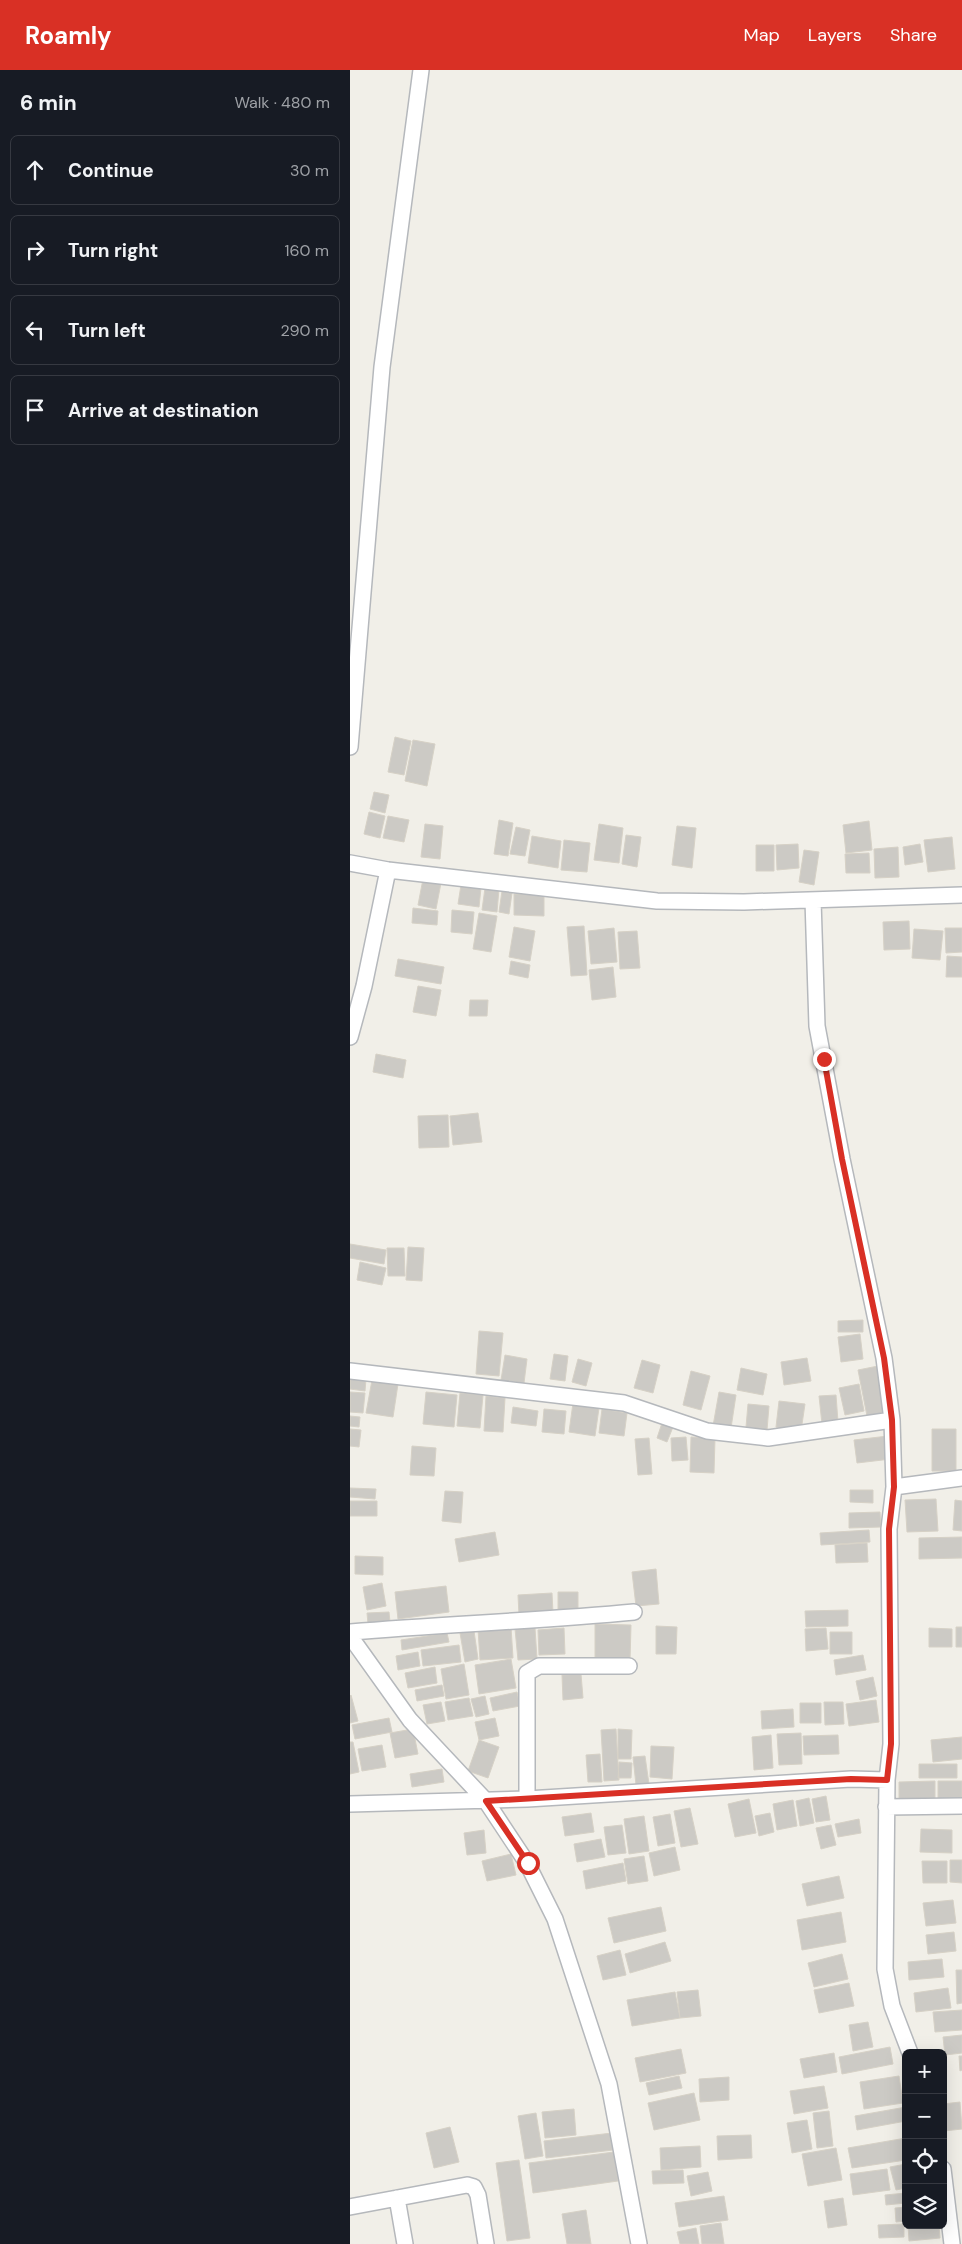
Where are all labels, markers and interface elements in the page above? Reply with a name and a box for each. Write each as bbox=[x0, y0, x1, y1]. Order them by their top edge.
text: Roamly bbox=[25, 20, 112, 51]
text: Map bbox=[744, 23, 780, 47]
text: Layers bbox=[808, 23, 862, 47]
text: Share bbox=[890, 23, 937, 47]
text: 6 min bbox=[20, 89, 77, 117]
text: Walk · 480 m bbox=[234, 92, 330, 113]
icon: ahead bbox=[21, 156, 49, 184]
text: Continue bbox=[68, 158, 154, 183]
text: 30 m bbox=[290, 160, 329, 181]
icon: right bbox=[21, 236, 49, 264]
text: Turn right bbox=[68, 238, 158, 263]
text: 160 m bbox=[285, 240, 329, 261]
icon: left bbox=[21, 316, 49, 344]
text: Turn left bbox=[68, 318, 146, 343]
text: 290 m bbox=[280, 320, 329, 341]
icon: arrive bbox=[21, 396, 49, 424]
text: Arrive at destination bbox=[68, 398, 259, 423]
route end bbox=[813, 1048, 836, 1071]
route start bbox=[517, 1852, 540, 1875]
map controls bbox=[902, 2049, 947, 2229]
button: + bbox=[902, 2049, 947, 2094]
button: − bbox=[902, 2094, 947, 2139]
button: locate bbox=[902, 2139, 947, 2184]
button: layers bbox=[902, 2184, 947, 2229]

